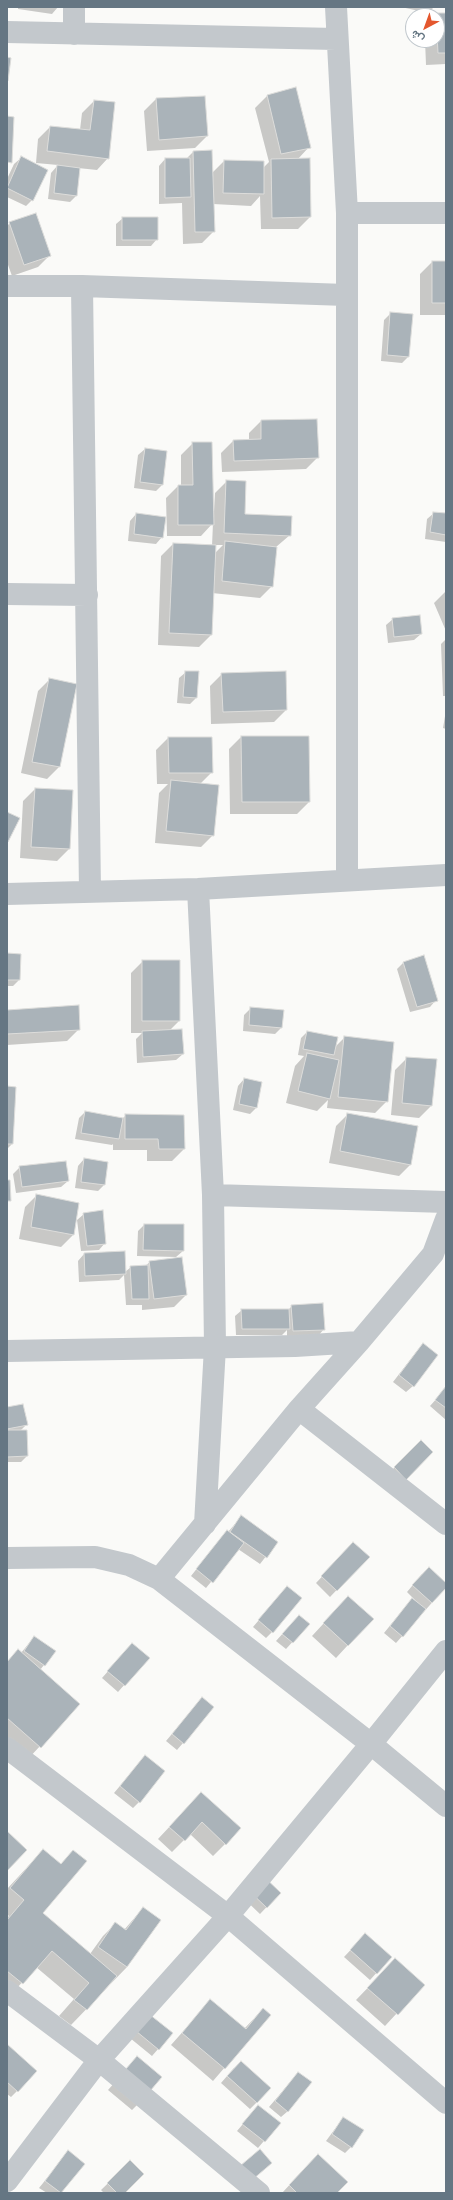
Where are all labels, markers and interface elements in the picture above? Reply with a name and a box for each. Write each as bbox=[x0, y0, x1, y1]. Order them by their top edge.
north arrow bbox=[405, 8, 445, 48]
text: ش bbox=[408, 27, 427, 46]

